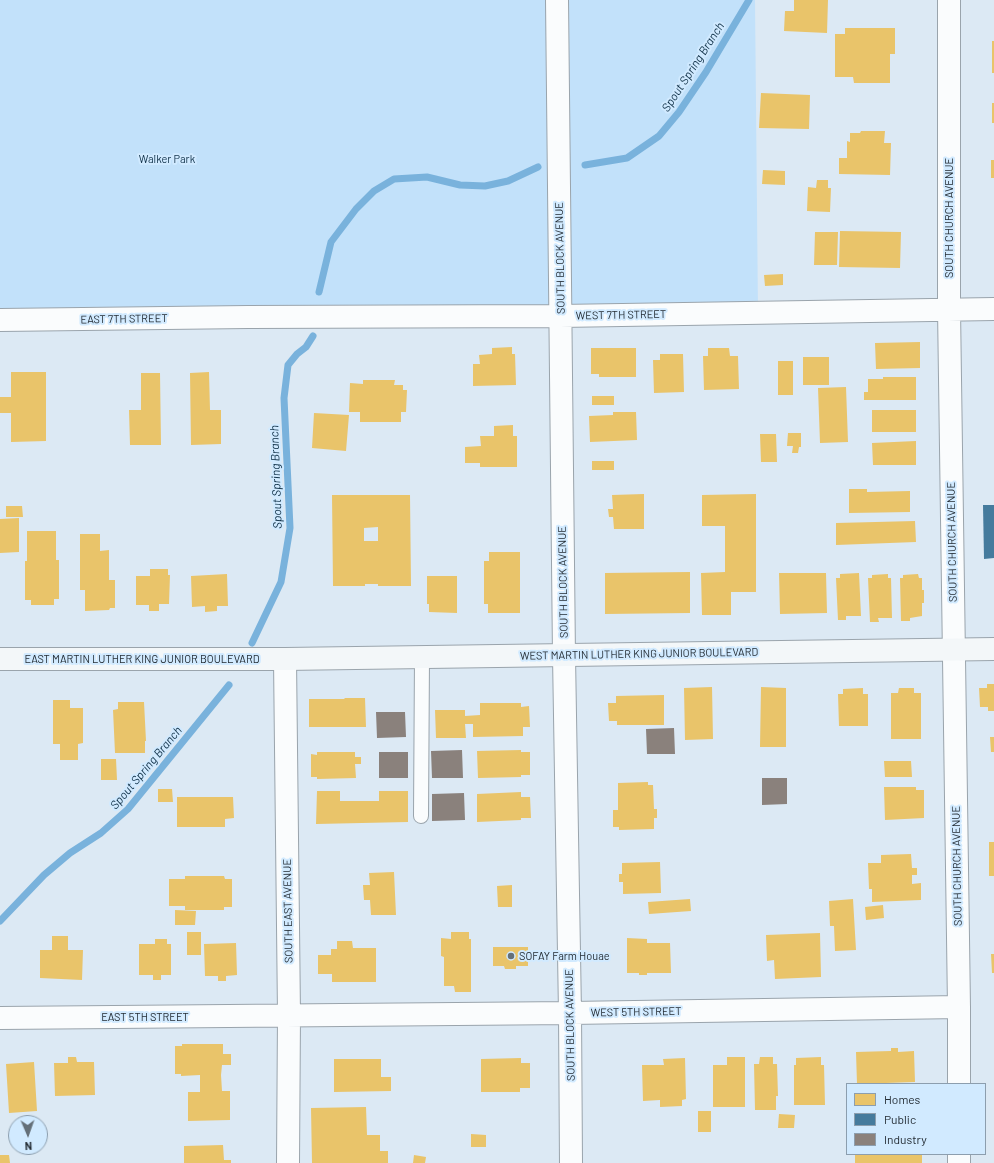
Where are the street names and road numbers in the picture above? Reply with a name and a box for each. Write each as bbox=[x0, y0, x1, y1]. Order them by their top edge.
street label: SOUTH CHURCH AVENUE bbox=[942, 158, 956, 278]
street label: SOUTH BLOCK AVENUE bbox=[552, 202, 568, 314]
street label: WEST 7TH STREET bbox=[576, 308, 666, 322]
street label: EAST 7TH STREET bbox=[80, 312, 168, 326]
street label: SOUTH CHURCH AVENUE bbox=[944, 482, 960, 602]
street label: SOUTH BLOCK AVENUE bbox=[555, 526, 571, 638]
street label: WEST MARTIN LUTHER KING JUNIOR BOULEVARD bbox=[520, 645, 758, 663]
street label: EAST MARTIN LUTHER KING JUNIOR BOULEVARD bbox=[24, 652, 260, 666]
street label: SOUTH CHURCH AVENUE bbox=[949, 806, 965, 926]
street label: SOUTH EAST AVENUE bbox=[280, 859, 296, 963]
street label: SOUTH BLOCK AVENUE bbox=[562, 969, 578, 1081]
street label: WEST 5TH STREET bbox=[590, 1005, 682, 1019]
street label: EAST 5TH STREET bbox=[101, 1010, 189, 1024]

